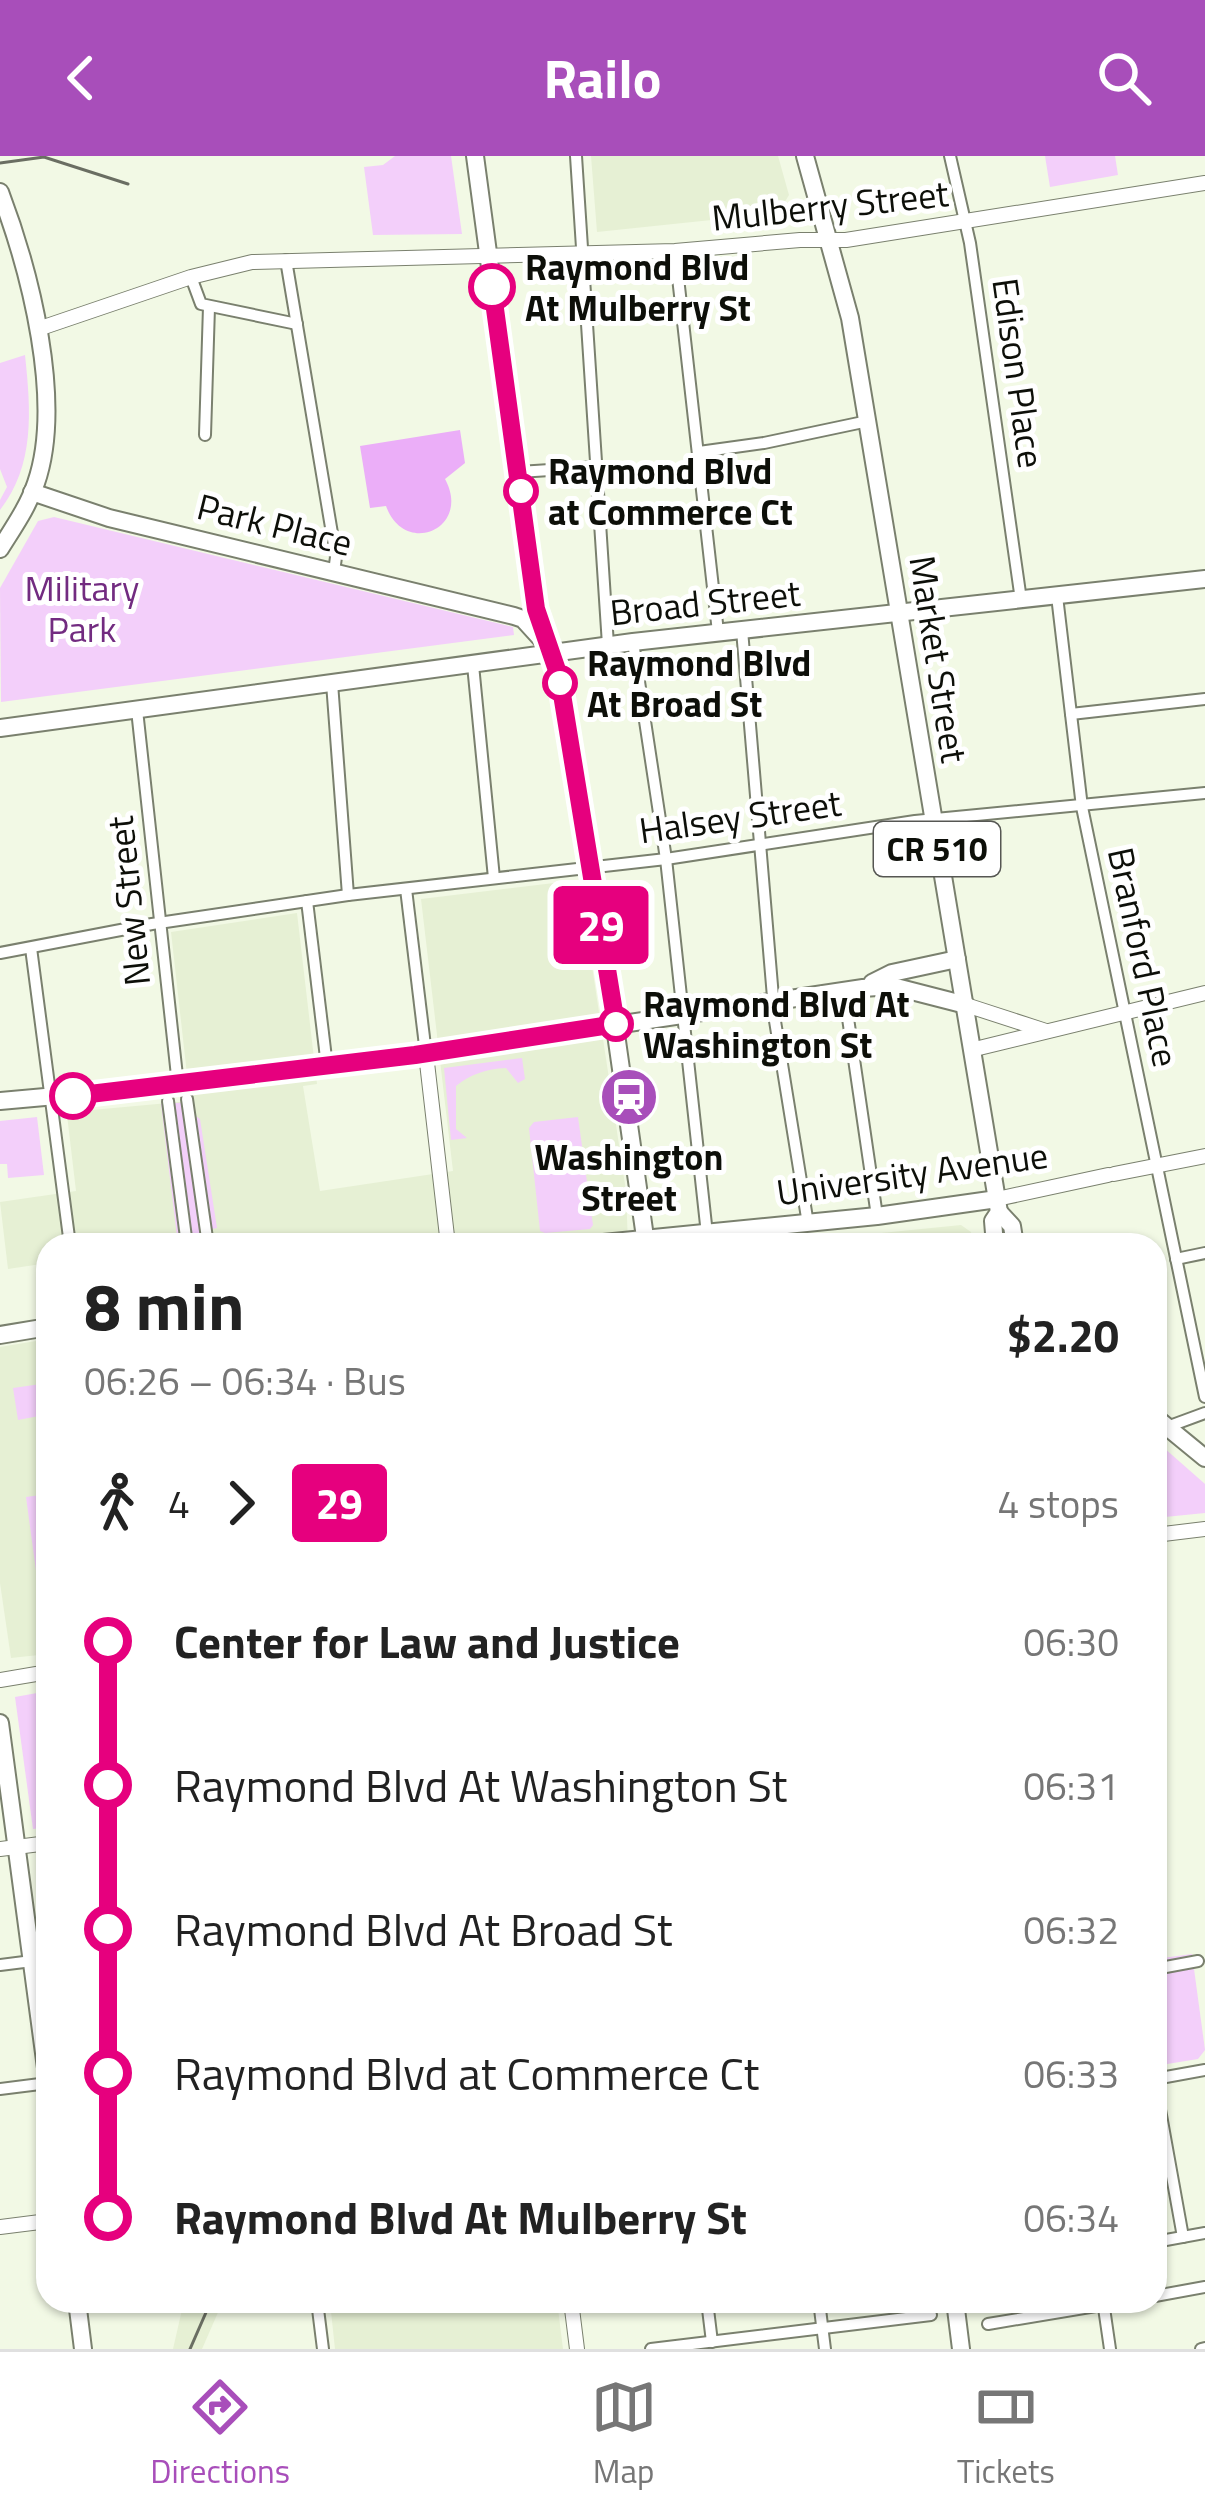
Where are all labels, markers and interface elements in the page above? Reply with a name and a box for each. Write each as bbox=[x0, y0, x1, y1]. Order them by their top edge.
text: Railo bbox=[543, 37, 662, 119]
icon: back bbox=[48, 45, 114, 111]
icon: search bbox=[1091, 45, 1157, 111]
street label: Mulberry Street bbox=[709, 165, 951, 245]
place label: Raymond Blvd At Mulberry St bbox=[525, 239, 751, 335]
marker: Raymond Blvd At Mulberry St bbox=[470, 265, 514, 309]
street label: Edison Place bbox=[978, 275, 1060, 471]
place label: Raymond Blvd at Commerce Ct bbox=[548, 443, 793, 539]
marker: Raymond Blvd at Commerce Ct bbox=[505, 475, 537, 507]
street label: Park Place bbox=[192, 478, 358, 570]
street label: Market Street bbox=[895, 552, 983, 767]
park label: Military Park bbox=[25, 560, 139, 656]
street label: Broad Street bbox=[607, 565, 803, 639]
place label: Raymond Blvd At Broad St bbox=[587, 635, 811, 731]
marker: Raymond Blvd At Broad St bbox=[544, 667, 576, 699]
street label: Halsey Street bbox=[635, 775, 845, 857]
street label: New Street bbox=[92, 813, 164, 989]
road number: CR 510 bbox=[874, 822, 1000, 876]
street label: Branford Place bbox=[1094, 842, 1194, 1072]
line badge: 29 bbox=[547, 886, 655, 964]
text: 29 bbox=[577, 893, 625, 957]
place label: Raymond Blvd At Washington St bbox=[643, 976, 910, 1072]
marker: Raymond Blvd At Washington St bbox=[600, 1008, 632, 1040]
station icon: Washington Street bbox=[598, 1066, 660, 1128]
unlabelled marker bbox=[51, 1074, 95, 1118]
street label: University Avenue bbox=[773, 1127, 1051, 1219]
place label: Washington Street bbox=[535, 1129, 723, 1225]
text: 8 min bbox=[84, 1255, 244, 1356]
text: $2.20 bbox=[1007, 1301, 1119, 1369]
text: 06:26 – 06:34 · Bus bbox=[84, 1351, 406, 1410]
icon: walk bbox=[84, 1470, 150, 1536]
icon: forward bbox=[208, 1470, 274, 1536]
text: 29 bbox=[316, 1471, 363, 1535]
text: 4 bbox=[168, 1474, 190, 1533]
text: 4 stops bbox=[997, 1474, 1119, 1533]
text: Center for Law and Justice bbox=[174, 1607, 680, 1675]
text: 06:30 bbox=[1023, 1612, 1119, 1671]
text: Raymond Blvd At Washington St bbox=[174, 1751, 787, 1819]
text: 06:31 bbox=[1023, 1756, 1119, 1815]
text: Raymond Blvd At Broad St bbox=[174, 1895, 673, 1963]
text: 06:32 bbox=[1023, 1900, 1119, 1959]
text: Raymond Blvd at Commerce Ct bbox=[174, 2039, 759, 2107]
text: 06:33 bbox=[1023, 2044, 1119, 2103]
text: Raymond Blvd At Mulberry St bbox=[174, 2183, 747, 2251]
text: 06:34 bbox=[1023, 2188, 1119, 2247]
tab: Directions bbox=[150, 2374, 290, 2496]
tab: Map bbox=[591, 2374, 657, 2496]
tab: Tickets bbox=[957, 2374, 1055, 2496]

